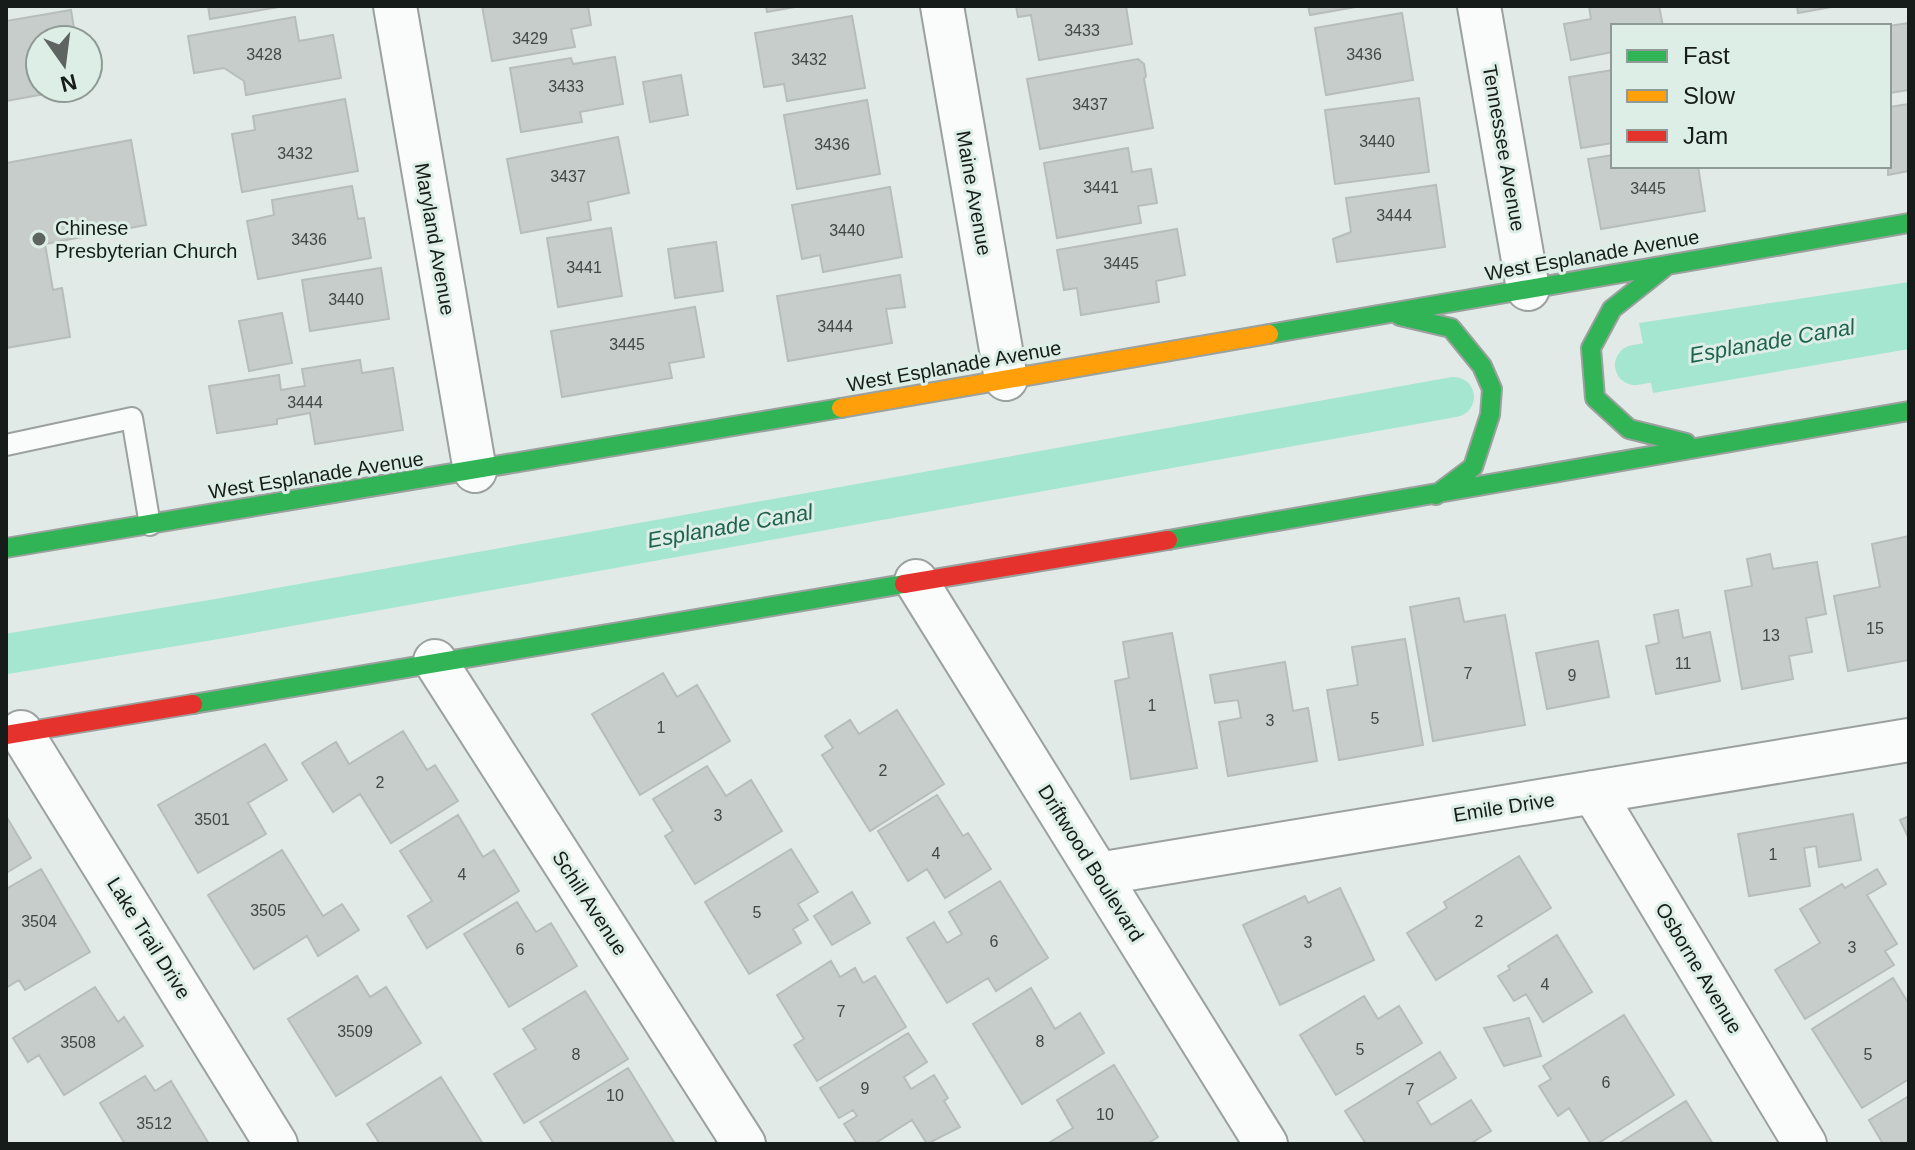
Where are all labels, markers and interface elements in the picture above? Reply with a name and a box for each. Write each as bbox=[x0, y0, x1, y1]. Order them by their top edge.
house number: 3433 bbox=[1064, 22, 1100, 39]
north arrow bbox=[24, 24, 104, 104]
legend bbox=[1611, 24, 1891, 168]
house number: 3429 bbox=[512, 30, 548, 47]
text: Fast bbox=[1683, 42, 1730, 69]
house number: 3428 bbox=[246, 46, 282, 63]
house number: 3436 bbox=[1346, 46, 1382, 63]
house number: 3432 bbox=[791, 51, 827, 68]
street label: Tennessee Avenue bbox=[1479, 63, 1529, 233]
text: N bbox=[58, 69, 79, 97]
house number: 3433 bbox=[548, 78, 584, 95]
text: Slow bbox=[1683, 82, 1736, 109]
house number: 3437 bbox=[1072, 96, 1108, 113]
text: Jam bbox=[1683, 122, 1728, 149]
street label: Maine Avenue bbox=[952, 129, 996, 257]
house number: 3440 bbox=[1359, 133, 1395, 150]
house number: 3436 bbox=[814, 136, 850, 153]
house number: 3432 bbox=[277, 145, 313, 162]
street label: Maryland Avenue bbox=[411, 161, 459, 317]
house number: 3437 bbox=[550, 168, 586, 185]
house number: 3441 bbox=[1083, 179, 1119, 196]
house number: 3445 bbox=[1630, 180, 1666, 197]
house number: 3444 bbox=[1376, 207, 1412, 224]
place label: Chinese Presbyterian Church bbox=[55, 217, 237, 262]
house number: 3440 bbox=[829, 222, 865, 239]
street label: West Esplanade Avenue bbox=[1483, 225, 1701, 285]
marker: Chinese Presbyterian Church bbox=[30, 230, 48, 248]
house number: 3436 bbox=[291, 231, 327, 248]
house number: 3445 bbox=[1103, 255, 1139, 272]
house number: 3441 bbox=[566, 259, 602, 276]
house number: 3440 bbox=[328, 291, 364, 308]
water label: Esplanade Canal bbox=[1687, 314, 1858, 368]
house number: 3444 bbox=[817, 318, 853, 335]
house number: 3445 bbox=[609, 336, 645, 353]
street label: West Esplanade Avenue bbox=[845, 336, 1063, 396]
house number: 3444 bbox=[287, 394, 323, 411]
street label: West Esplanade Avenue bbox=[207, 447, 425, 503]
water label: Esplanade Canal bbox=[645, 499, 816, 553]
house number: 15 bbox=[1866, 620, 1884, 637]
house number: 13 bbox=[1762, 627, 1780, 644]
house number: 11 bbox=[1675, 655, 1691, 672]
house number: 7 bbox=[1464, 665, 1473, 682]
house number: 9 bbox=[1568, 667, 1577, 684]
house number: 1 bbox=[1148, 697, 1157, 714]
house number: 5 bbox=[1371, 710, 1380, 727]
house number: 3 bbox=[1266, 712, 1275, 729]
house number: 1 bbox=[657, 719, 666, 736]
house number: 2 bbox=[879, 762, 888, 779]
house number: 2 bbox=[376, 774, 385, 791]
street label: Driftwood Boulevard bbox=[1034, 781, 1148, 945]
street label: Emile Drive bbox=[1452, 788, 1556, 826]
house number: 3 bbox=[714, 807, 723, 824]
house number: 3501 bbox=[194, 811, 230, 828]
house number: 4 bbox=[932, 845, 941, 862]
house number: 1 bbox=[1769, 846, 1778, 863]
street label: Schill Avenue bbox=[548, 847, 632, 959]
house number: 4 bbox=[458, 866, 467, 883]
street label: Lake Trail Drive bbox=[103, 873, 195, 1003]
street label: Osborne Avenue bbox=[1651, 899, 1747, 1037]
house number: 3505 bbox=[250, 902, 286, 919]
house number: 5 bbox=[753, 904, 762, 921]
house number: 3504 bbox=[21, 913, 57, 930]
house number: 2 bbox=[1475, 913, 1484, 930]
house number: 6 bbox=[990, 933, 999, 950]
house number: 3 bbox=[1304, 934, 1313, 951]
house number: 3 bbox=[1848, 939, 1857, 956]
house number: 6 bbox=[516, 941, 525, 958]
house number: 4 bbox=[1541, 976, 1550, 993]
house number: 7 bbox=[837, 1003, 846, 1020]
house number: 3509 bbox=[337, 1023, 373, 1040]
house number: 8 bbox=[1036, 1033, 1045, 1050]
house number: 3508 bbox=[60, 1034, 96, 1051]
house number: 5 bbox=[1356, 1041, 1365, 1058]
house number: 8 bbox=[572, 1046, 581, 1063]
house number: 5 bbox=[1864, 1046, 1873, 1063]
house number: 6 bbox=[1602, 1074, 1611, 1091]
house number: 9 bbox=[861, 1080, 870, 1097]
house number: 7 bbox=[1406, 1081, 1415, 1098]
house number: 10 bbox=[606, 1087, 624, 1104]
house number: 10 bbox=[1096, 1106, 1114, 1123]
house number: 3512 bbox=[136, 1115, 172, 1132]

